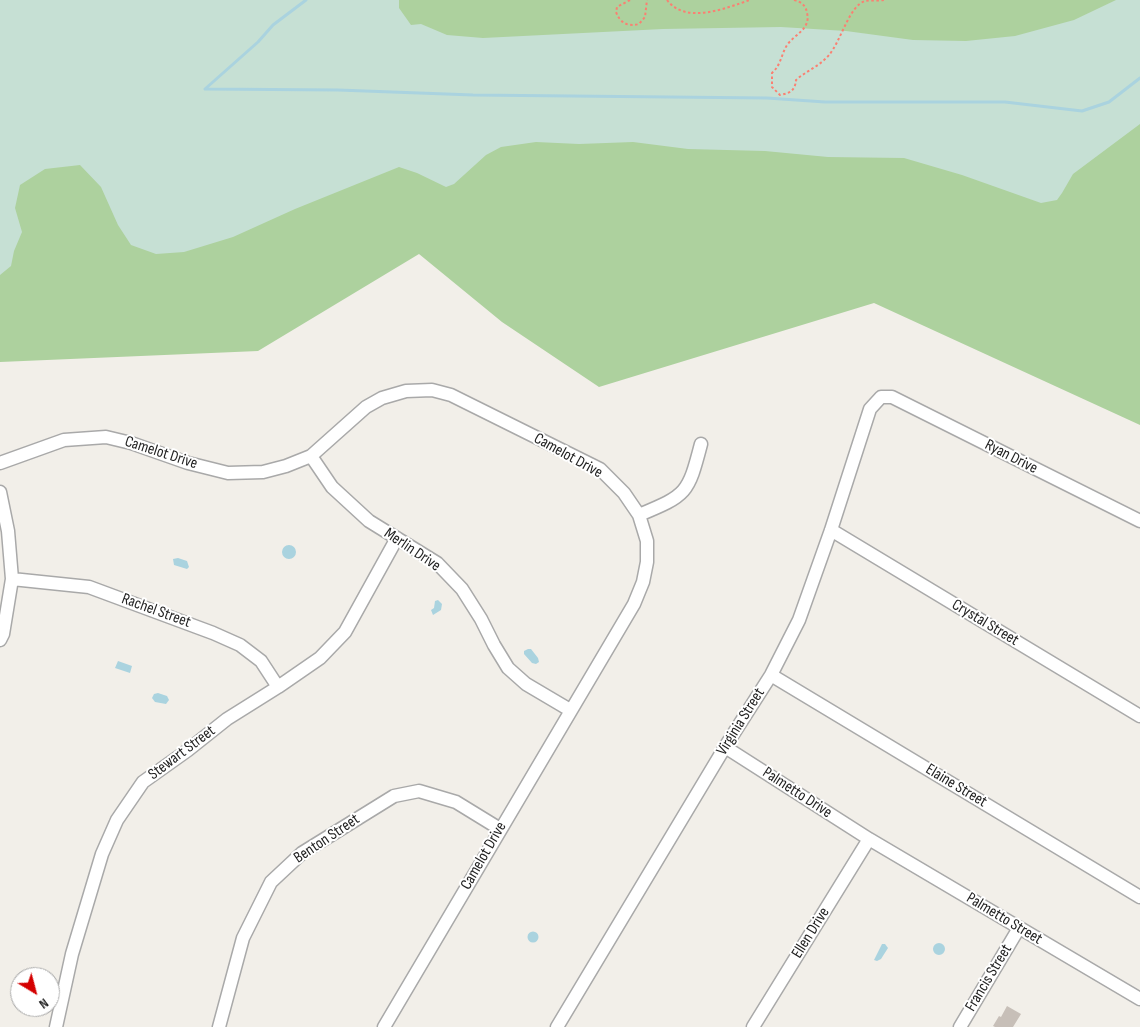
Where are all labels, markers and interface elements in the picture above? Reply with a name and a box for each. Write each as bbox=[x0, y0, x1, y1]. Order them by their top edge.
street label: Camelot Drive bbox=[530, 429, 606, 483]
street label: Camelot Drive bbox=[122, 432, 200, 474]
street label: Ryan Drive bbox=[981, 436, 1041, 478]
street label: Merlin Drive bbox=[380, 524, 444, 576]
street label: Rachel Street bbox=[119, 590, 193, 632]
street label: Crystal Street bbox=[948, 596, 1022, 650]
street label: Virginia Street bbox=[713, 685, 769, 759]
street label: Stewart Street bbox=[145, 722, 219, 784]
street label: Elaine Street bbox=[922, 760, 990, 812]
street label: Palmetto Drive bbox=[759, 763, 835, 823]
street label: Benton Street bbox=[291, 810, 363, 868]
street label: Camelot Drive bbox=[457, 819, 511, 893]
street label: Palmetto Street bbox=[963, 889, 1045, 949]
street label: Ellen Drive bbox=[788, 904, 834, 962]
street label: Francis Street bbox=[962, 941, 1016, 1015]
north arrow bbox=[10, 967, 60, 1017]
text: N bbox=[36, 995, 52, 1013]

